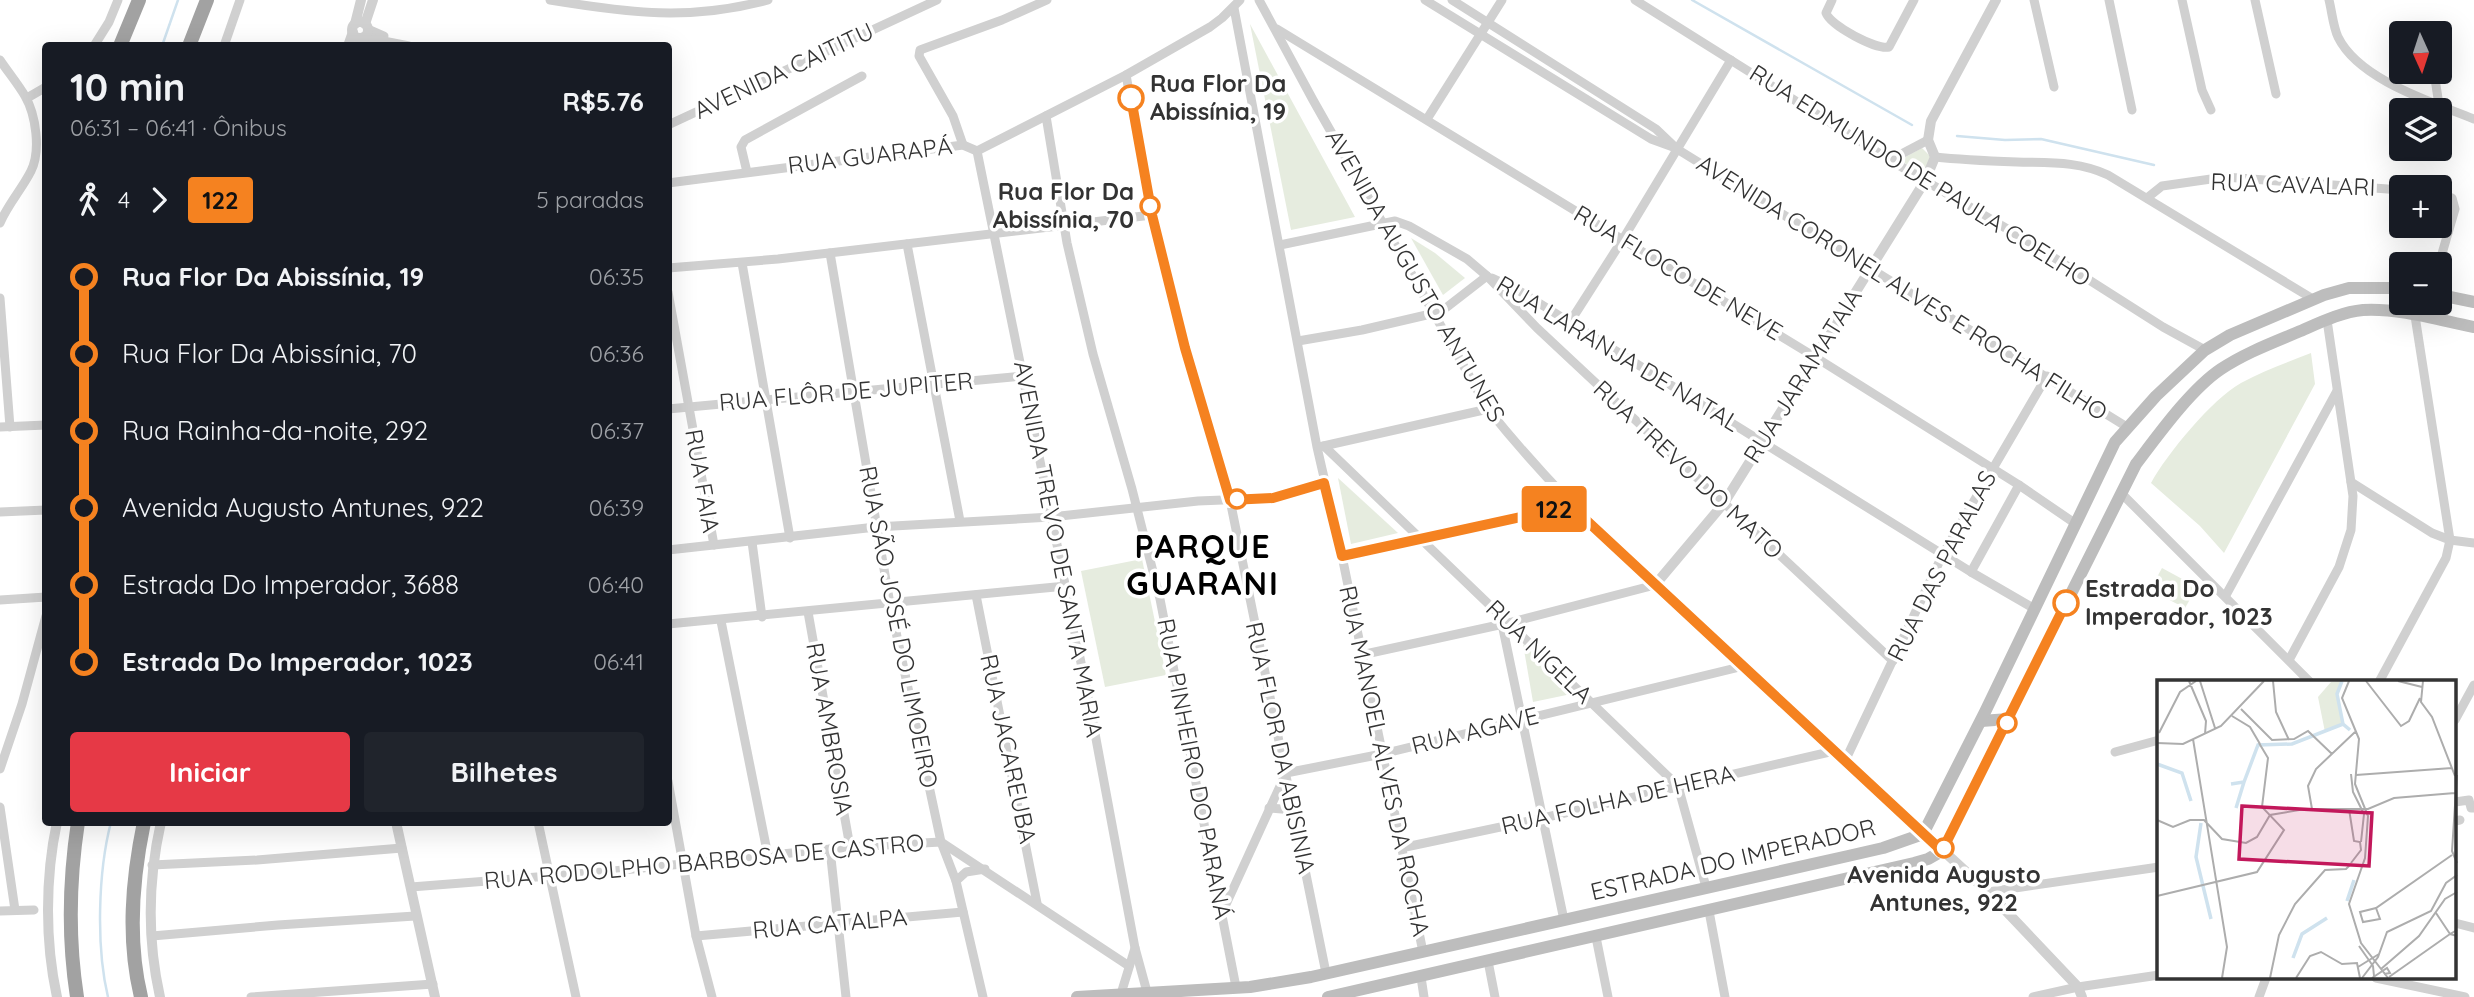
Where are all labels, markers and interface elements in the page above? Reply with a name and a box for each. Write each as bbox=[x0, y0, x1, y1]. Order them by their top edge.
street label: AVENIDA CAITITU bbox=[689, 15, 878, 125]
north arrow bbox=[2389, 21, 2452, 84]
map controls bbox=[2389, 21, 2452, 315]
street label: RUA EDMUNDO DE PAULA COELHO bbox=[1744, 57, 2097, 293]
text: 10 min bbox=[70, 63, 185, 111]
place label: Rua Flor Da Abissínia, 19 bbox=[1150, 68, 1286, 126]
text: R$5.76 bbox=[562, 85, 644, 118]
marker: Rua Flor Da Abissínia, 19 bbox=[1118, 85, 1144, 111]
button: layers bbox=[2389, 98, 2452, 161]
text: 06:31 – 06:41 · Ônibus bbox=[70, 113, 287, 142]
street label: AVENIDA AUGUSTO ANTUNES bbox=[1320, 124, 1512, 427]
street label: RUA GUARAPÁ bbox=[786, 130, 954, 180]
street label: AVENIDA CORONEL ALVES E ROCHA FILHO bbox=[1692, 148, 2113, 427]
street label: RUA CAVALARI bbox=[2210, 166, 2376, 202]
button: + bbox=[2389, 175, 2452, 238]
place label: Rua Flor Da Abissínia, 70 bbox=[993, 176, 1134, 234]
icon: walk bbox=[70, 181, 108, 219]
icon: forward bbox=[140, 181, 178, 219]
text: 4 bbox=[118, 185, 130, 214]
text: 122 bbox=[202, 185, 239, 215]
text: 5 paradas bbox=[536, 185, 644, 214]
marker: Rua Flor Da Abissínia, 70 bbox=[1140, 196, 1160, 216]
street label: RUA FLOCO DE NEVE bbox=[1569, 198, 1788, 346]
button: − bbox=[2389, 252, 2452, 315]
text: Rua Flor Da Abissínia, 19 bbox=[122, 260, 424, 293]
text: 06:35 bbox=[589, 262, 644, 291]
street label: RUA LARANJA DE NATAL bbox=[1491, 269, 1746, 438]
street label: RUA JARAMATAIA bbox=[1736, 283, 1868, 468]
text: Rua Flor Da Abissínia, 70 bbox=[122, 337, 417, 370]
text: 06:36 bbox=[589, 339, 644, 368]
street label: AVENIDA TREVO DE SANTA MARIA bbox=[1008, 358, 1110, 740]
street label: RUA FLÔR DE JUPITER bbox=[718, 365, 974, 417]
street label: RUA TREVO DO MATO bbox=[1588, 374, 1790, 565]
text: Rua Rainha-da-noite, 292 bbox=[122, 414, 428, 447]
text: 06:37 bbox=[590, 416, 644, 445]
street label: RUA FAIA bbox=[679, 427, 727, 535]
street label: RUA SÃO JOSÉ DO LIMOEIRO bbox=[853, 463, 945, 791]
street label: RUA DAS PARALAS bbox=[1880, 465, 2002, 666]
line badge: 122 bbox=[1514, 486, 1594, 532]
unlabelled marker bbox=[1227, 489, 1247, 509]
text: Avenida Augusto Antunes, 922 bbox=[122, 491, 484, 524]
text: 06:39 bbox=[589, 493, 644, 522]
text: 122 bbox=[1536, 494, 1572, 524]
district label: PARQUE GUARANI bbox=[1126, 526, 1280, 603]
text: Estrada Do Imperador, 3688 bbox=[122, 568, 459, 601]
text: 06:40 bbox=[588, 570, 644, 599]
place label: Estrada Do Imperador, 1023 bbox=[2085, 573, 2273, 631]
street label: RUA MANOEL ALVES DA ROCHA bbox=[1333, 583, 1437, 939]
marker: Estrada Do Imperador, 1023 bbox=[2053, 590, 2079, 616]
street label: RUA NIGELA bbox=[1480, 593, 1599, 710]
street label: RUA PINHEIRO DO PARANÁ bbox=[1151, 616, 1239, 922]
street label: RUA FLOR DA ABISINIA bbox=[1240, 619, 1322, 877]
street label: RUA AMBROSIA bbox=[800, 640, 860, 818]
text: Estrada Do Imperador, 1023 bbox=[122, 645, 473, 678]
text: 06:41 bbox=[593, 647, 644, 676]
street label: RUA JACAREUBA bbox=[974, 651, 1044, 846]
inset map bbox=[2157, 680, 2456, 979]
street label: RUA AGAVE bbox=[1408, 700, 1541, 760]
unlabelled marker bbox=[1997, 713, 2017, 733]
button: Iniciar bbox=[70, 732, 350, 812]
button: Bilhetes bbox=[364, 732, 644, 812]
street label: RUA FOLHA DE HERA bbox=[1498, 758, 1737, 840]
street label: ESTRADA DO IMPERADOR bbox=[1587, 812, 1878, 906]
street label: RUA RODOLPHO BARBOSA DE CASTRO bbox=[483, 827, 925, 895]
marker: Avenida Augusto Antunes, 922 bbox=[1934, 838, 1954, 858]
place label: Avenida Augusto Antunes, 922 bbox=[1847, 859, 2041, 917]
street label: RUA CATALPA bbox=[751, 901, 909, 945]

